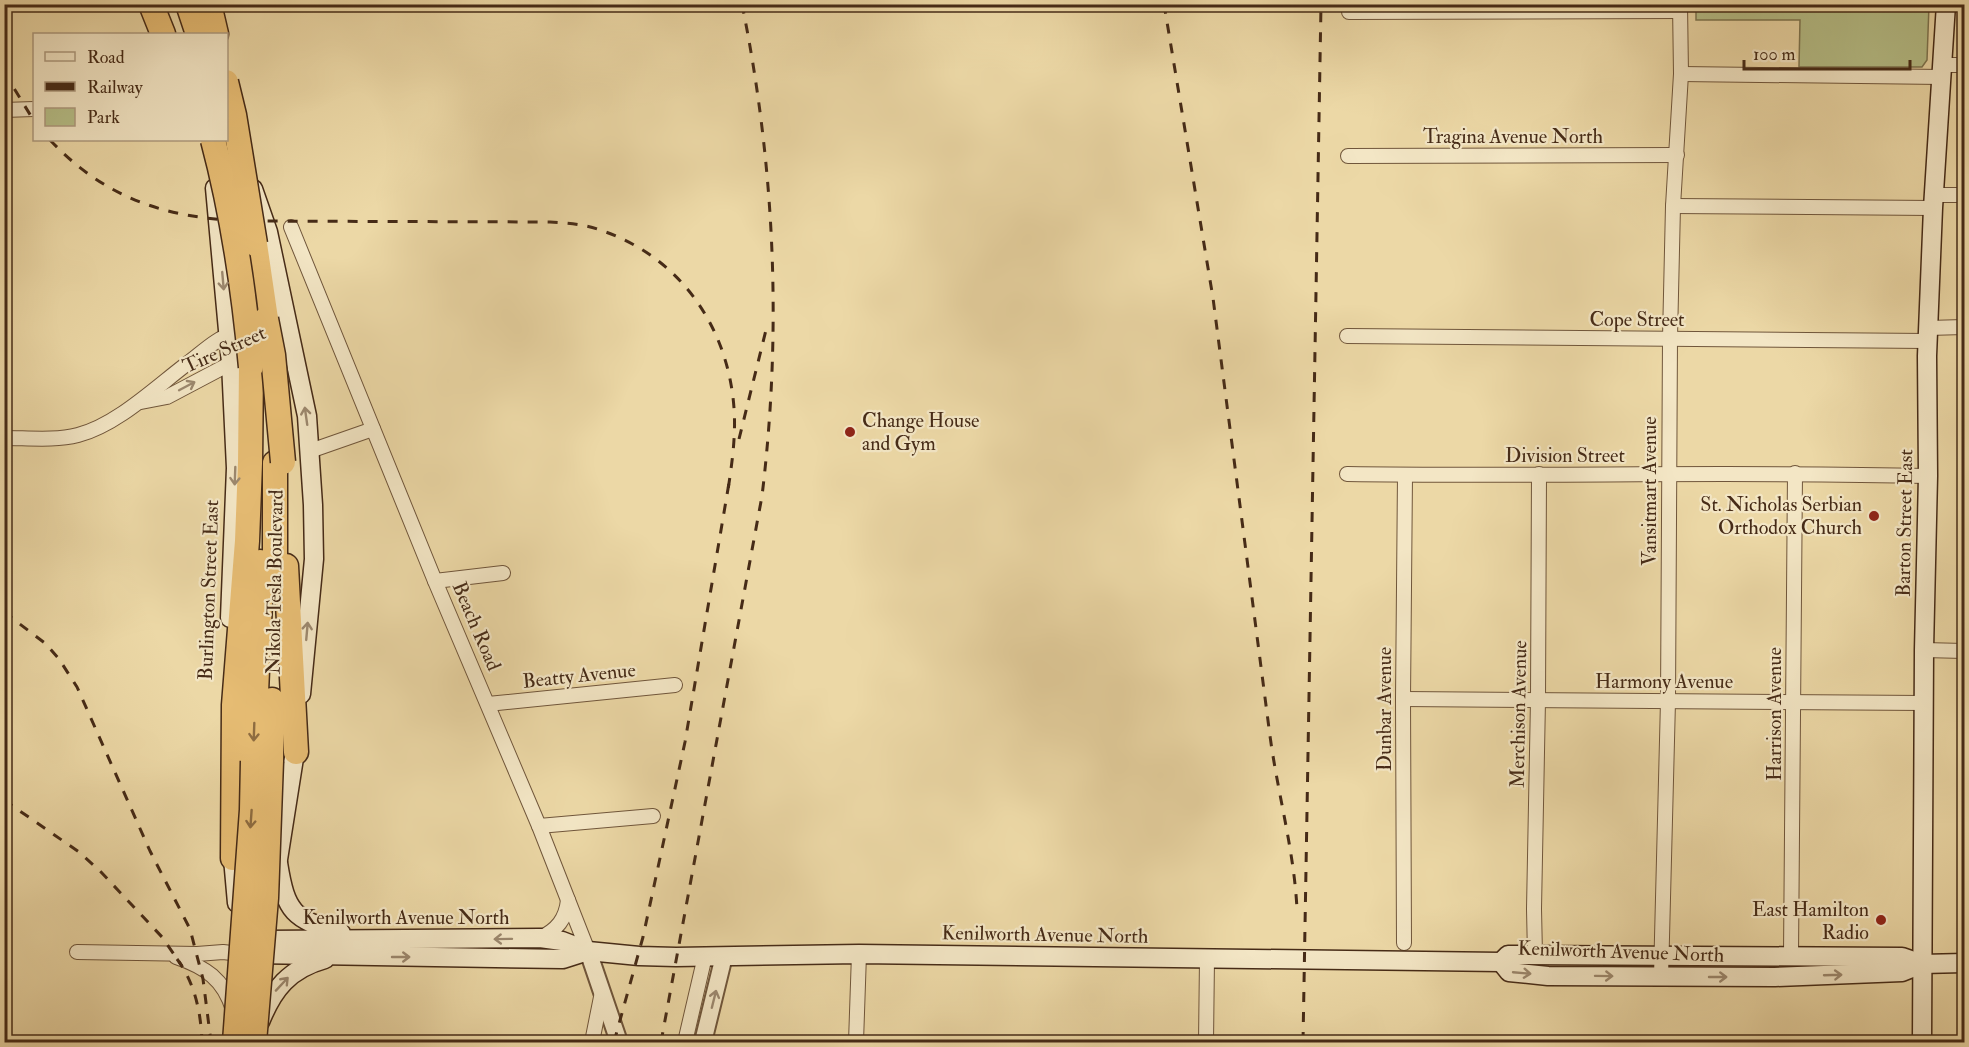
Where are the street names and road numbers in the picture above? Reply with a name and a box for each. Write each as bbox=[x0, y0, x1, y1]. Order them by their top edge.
street label: Tragina Avenue North bbox=[1423, 124, 1603, 149]
street label: Cope Street bbox=[1589, 307, 1685, 333]
street label: Tire Street bbox=[179, 320, 270, 379]
street label: Vansitmart Avenue bbox=[1637, 416, 1662, 566]
street label: Division Street bbox=[1505, 443, 1625, 468]
street label: Barton Street East bbox=[1891, 448, 1918, 597]
street label: Nikola Tesla Boulevard bbox=[260, 489, 289, 675]
street label: Burlington Street East bbox=[193, 499, 224, 681]
street label: Beach Road bbox=[447, 578, 507, 675]
street label: Merchison Avenue bbox=[1505, 640, 1532, 788]
street label: Dunbar Avenue bbox=[1372, 647, 1397, 771]
street label: Harrison Avenue bbox=[1762, 647, 1787, 781]
street label: Beatty Avenue bbox=[521, 657, 637, 694]
street label: Harmony Avenue bbox=[1595, 669, 1733, 694]
street label: Kenilworth Avenue North bbox=[303, 905, 510, 930]
street label: Kenilworth Avenue North bbox=[941, 920, 1149, 949]
street label: Kenilworth Avenue North bbox=[1517, 935, 1725, 968]

